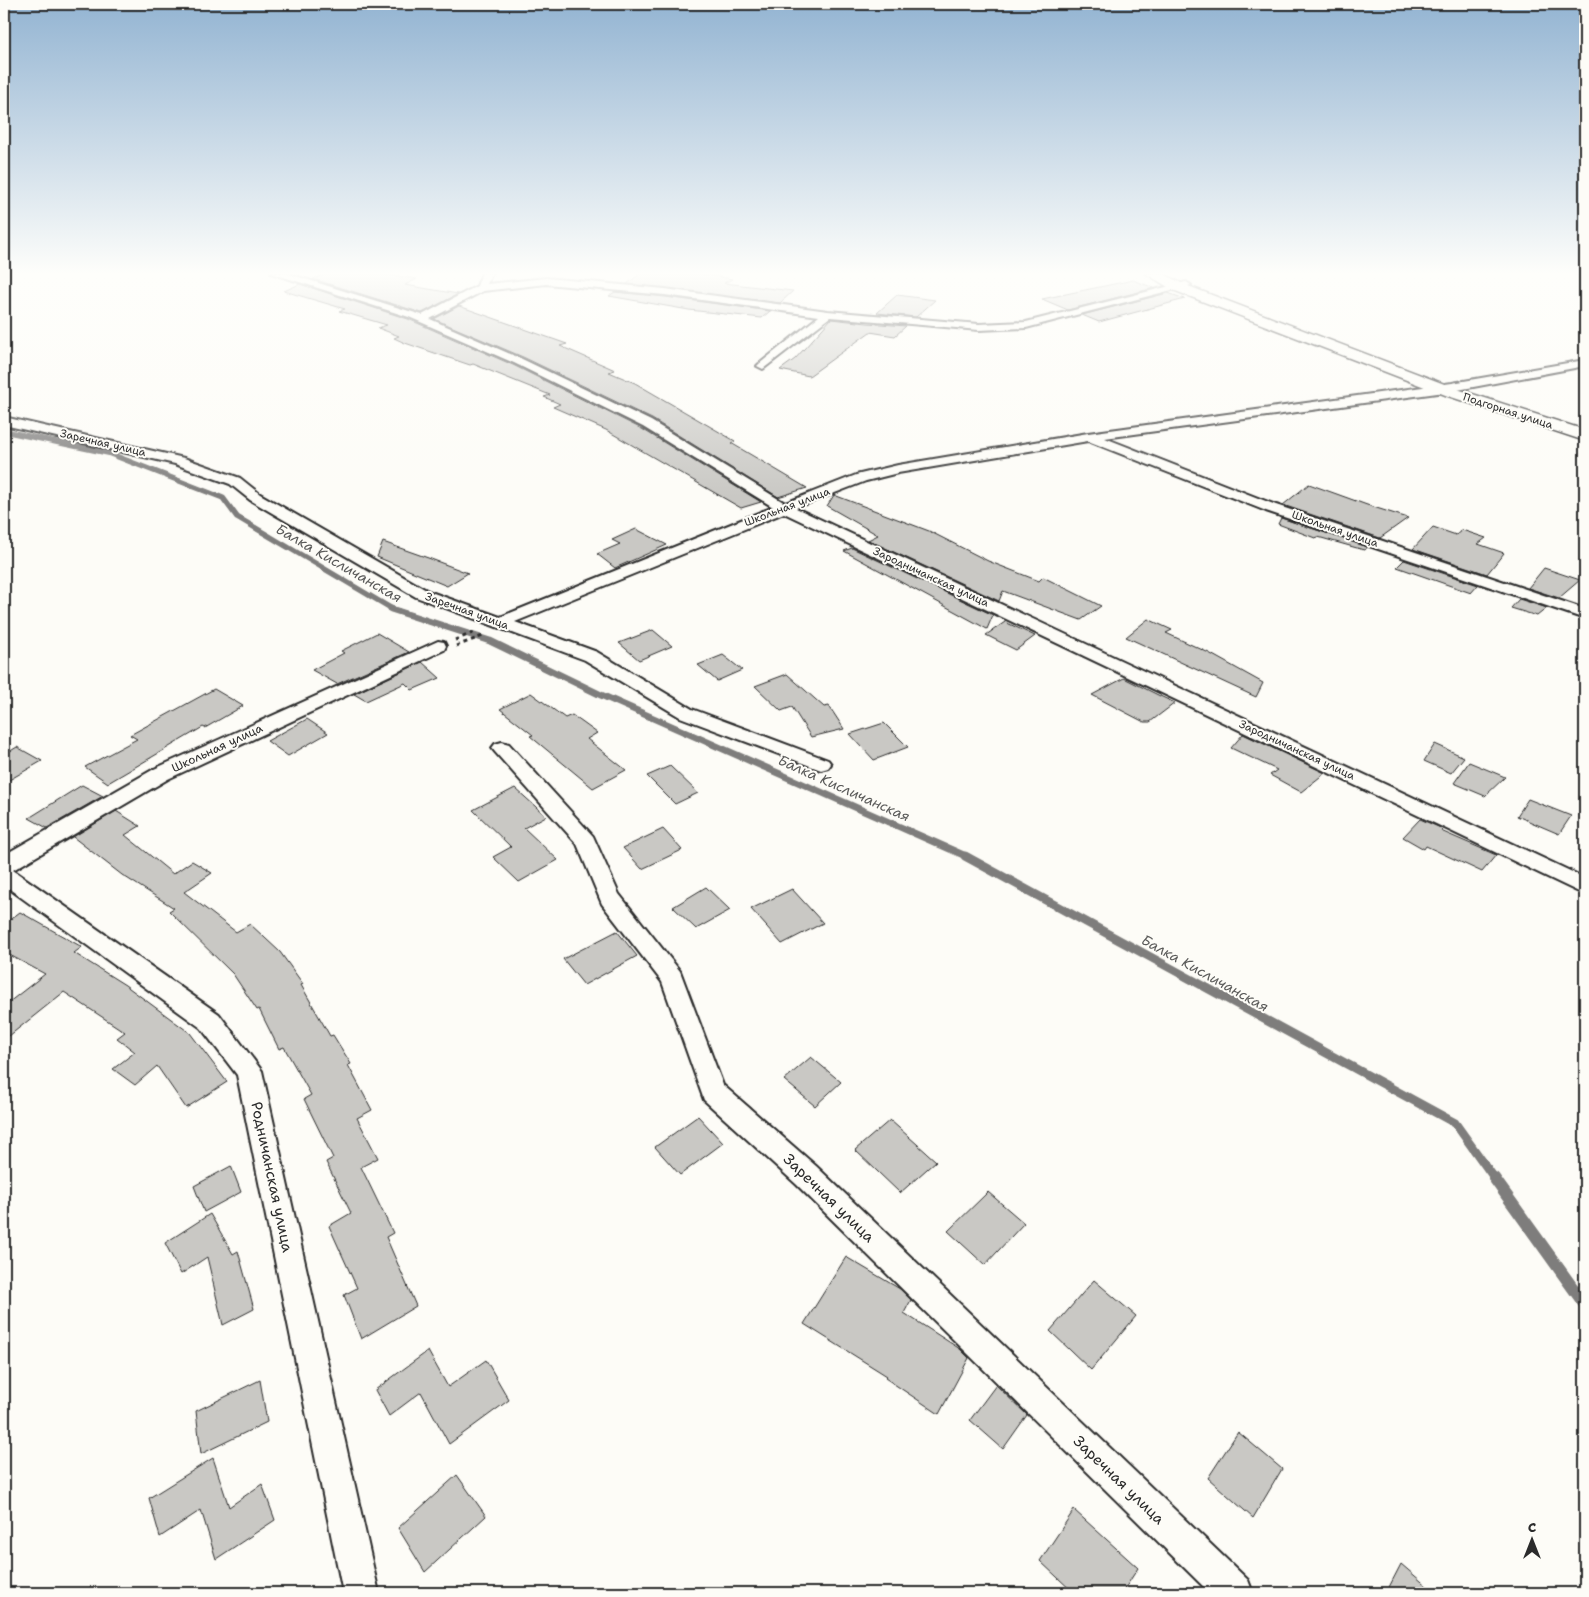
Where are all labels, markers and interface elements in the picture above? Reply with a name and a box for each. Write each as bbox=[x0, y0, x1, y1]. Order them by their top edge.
street label: Подгорная улица bbox=[1461, 389, 1555, 433]
street label: Заречная улица bbox=[59, 426, 148, 460]
street label: Школьная улица bbox=[742, 484, 832, 530]
street label: Школьная улица bbox=[1290, 507, 1380, 551]
water label: Балка Кисличанская bbox=[273, 520, 405, 607]
street label: Зародничанская улица bbox=[871, 544, 991, 611]
street label: Заречная улица bbox=[423, 589, 511, 633]
street label: Зародничанская улица bbox=[1237, 717, 1357, 784]
street label: Школьная улица bbox=[169, 720, 266, 776]
water label: Балка Кисличанская bbox=[775, 751, 913, 825]
water label: Балка Кисличанская bbox=[1138, 931, 1272, 1016]
street label: Родничанская улица bbox=[246, 1100, 298, 1255]
street label: Заречная улица bbox=[779, 1149, 879, 1247]
street label: Заречная улица bbox=[1069, 1431, 1169, 1529]
north arrow bbox=[1506, 1514, 1556, 1564]
text: С bbox=[1528, 1518, 1536, 1536]

